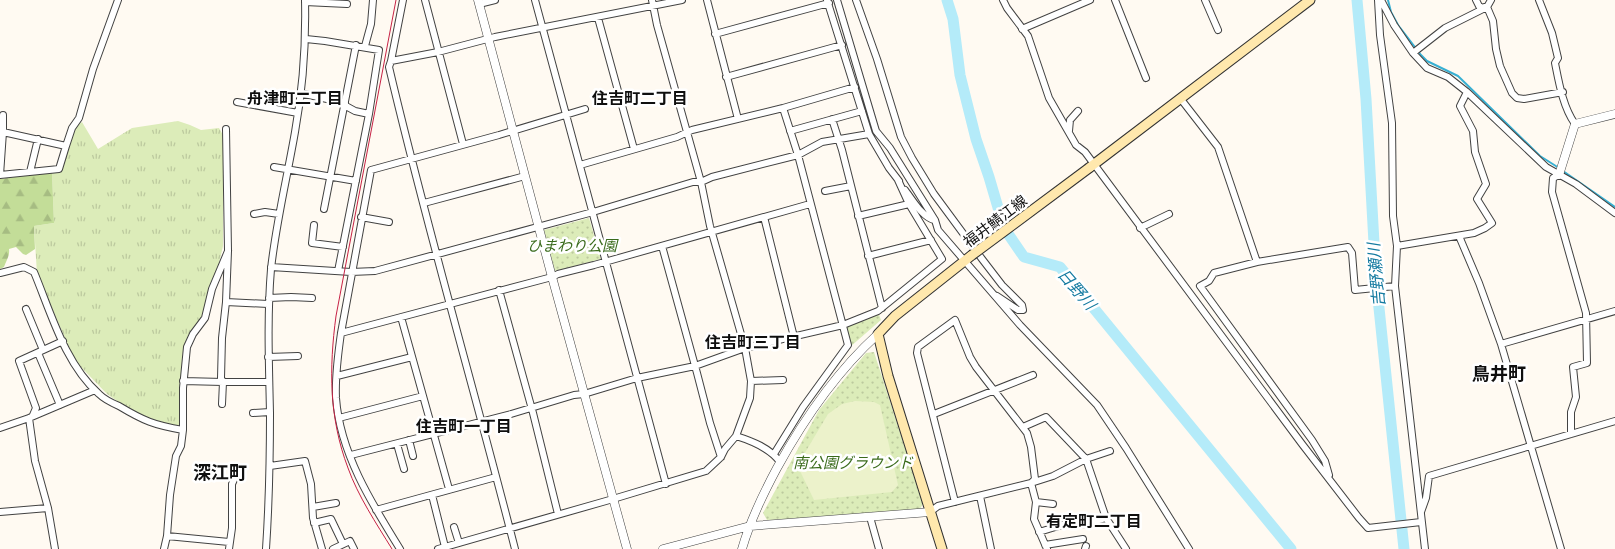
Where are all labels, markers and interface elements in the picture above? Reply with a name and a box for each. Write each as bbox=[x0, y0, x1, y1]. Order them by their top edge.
district label: 舟津町二丁目 bbox=[247, 88, 343, 108]
district label: 住吉町二丁目 bbox=[591, 88, 688, 108]
street label: 福井鯖江線 bbox=[959, 191, 1031, 251]
park label: ひまわり公園 bbox=[527, 236, 619, 255]
water label: 吉野瀬川 bbox=[1363, 240, 1389, 308]
water label: 日野川 bbox=[1054, 264, 1102, 315]
district label: 住吉町三丁目 bbox=[704, 332, 801, 352]
district label: 鳥井町 bbox=[1472, 362, 1526, 385]
district label: 住吉町一丁目 bbox=[415, 416, 512, 436]
park label: 南公園グラウンド bbox=[793, 453, 914, 472]
district label: 深江町 bbox=[193, 461, 247, 484]
district label: 有定町二丁目 bbox=[1046, 511, 1142, 531]

